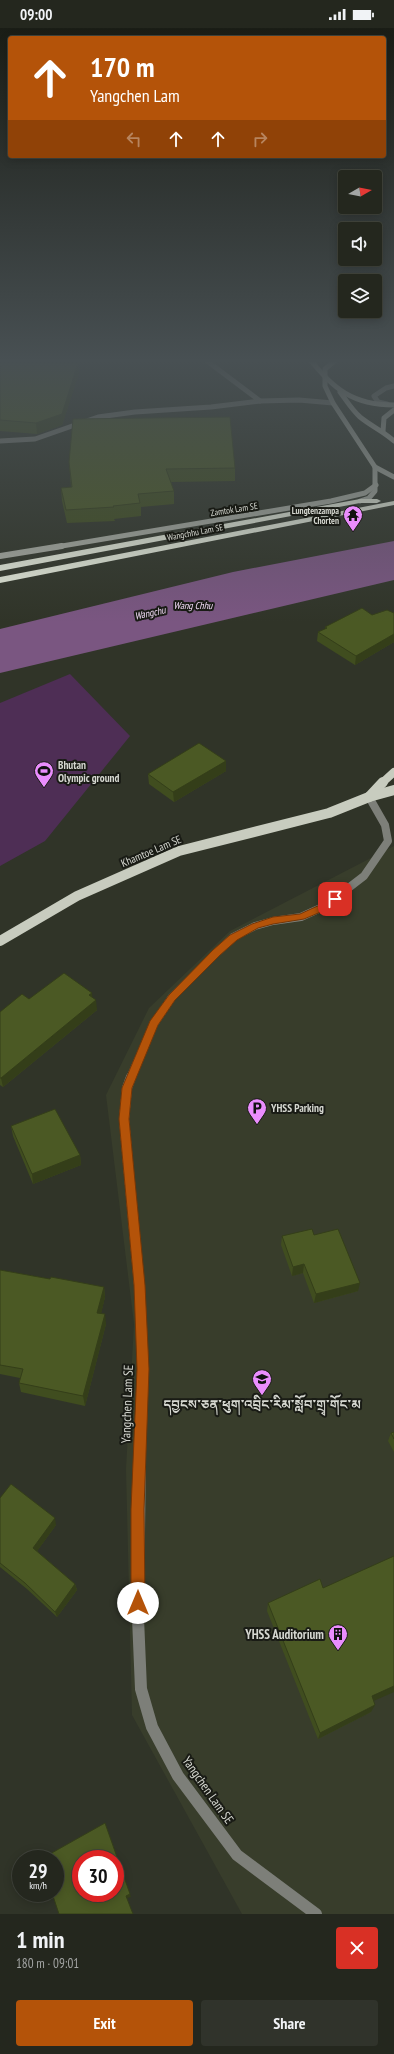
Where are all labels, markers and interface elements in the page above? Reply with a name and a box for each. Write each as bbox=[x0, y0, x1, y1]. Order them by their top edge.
text: 09:00 bbox=[20, 5, 52, 24]
text: 170 m bbox=[90, 48, 154, 85]
icon: ahead bbox=[24, 52, 76, 104]
text: Yangchen Lam bbox=[90, 84, 180, 107]
icon: left bbox=[123, 128, 145, 150]
icon: ahead bbox=[165, 128, 187, 150]
icon: ahead bbox=[207, 128, 229, 150]
icon: right bbox=[249, 128, 271, 150]
north arrow bbox=[338, 170, 382, 214]
map controls bbox=[338, 170, 382, 318]
button: sound bbox=[338, 222, 382, 266]
button: layers bbox=[338, 274, 382, 318]
street label: Zamtok Lam SE bbox=[210, 500, 258, 518]
temple icon: Lungtenzampa Chorten bbox=[342, 504, 364, 532]
place label: Lungtenzampa Chorten bbox=[292, 505, 339, 526]
street label: Wangchhu Lam SE bbox=[166, 521, 224, 543]
water label: Wang Chhu bbox=[174, 599, 213, 612]
water label: Wangchu bbox=[133, 603, 167, 623]
place label: Bhutan Olympic ground bbox=[58, 758, 120, 785]
sports icon: Bhutan Olympic ground bbox=[33, 760, 55, 788]
street label: Khamtoe Lam SE bbox=[119, 832, 184, 870]
pin bbox=[318, 882, 352, 916]
icon: arrive bbox=[324, 888, 346, 910]
parking icon: YHSS Parking bbox=[246, 1097, 268, 1125]
place label: YHSS Parking bbox=[270, 1101, 324, 1115]
street label: Yangchen Lam SE bbox=[117, 1364, 137, 1444]
school or university icon: དབྱངས་ཅན་ཕུག་འབྲིང་རིམ་སློབ་གྲྭ་གོང་མ bbox=[251, 1368, 273, 1396]
place label: དབྱངས་ཅན་ཕུག་འབྲིང་རིམ་སློབ་གྲྭ་གོང་མ bbox=[163, 1394, 361, 1416]
position arrow bbox=[117, 1582, 159, 1624]
building icon: YHSS Auditorium bbox=[327, 1623, 349, 1651]
place label: YHSS Auditorium bbox=[244, 1626, 324, 1643]
street label: Yangchen Lam SE bbox=[178, 1753, 238, 1827]
speed limit sign: 30 bbox=[72, 1850, 124, 1902]
text: 29 bbox=[28, 1858, 48, 1884]
text: km/h bbox=[29, 1879, 47, 1892]
text: 1 min bbox=[16, 1924, 64, 1955]
button: close bbox=[336, 1927, 378, 1969]
text: 180 m · 09:01 bbox=[16, 1955, 79, 1972]
button: Exit bbox=[16, 2000, 193, 2046]
button: Share bbox=[201, 2000, 378, 2046]

